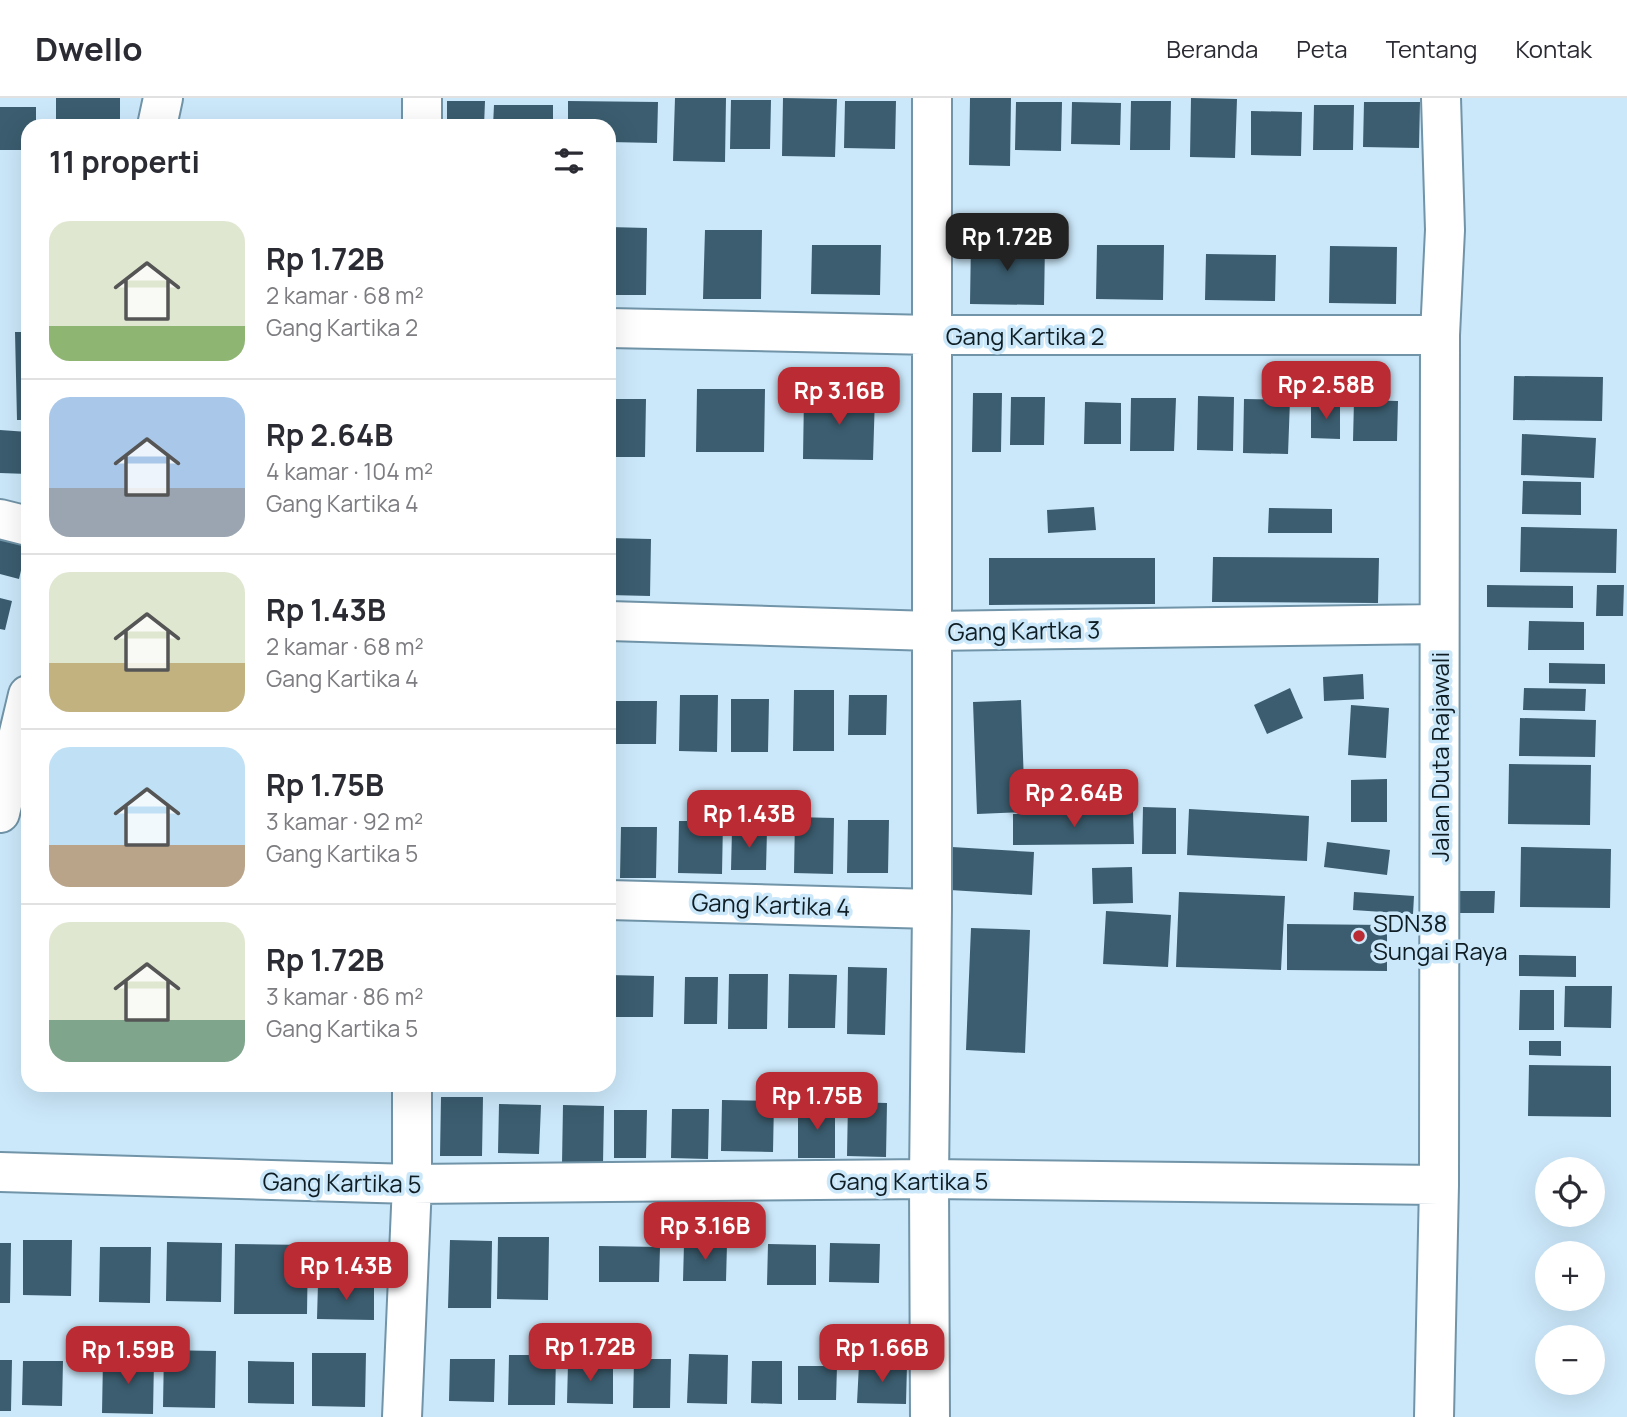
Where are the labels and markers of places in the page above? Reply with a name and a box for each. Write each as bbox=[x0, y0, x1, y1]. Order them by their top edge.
pin: Rp 1.72B bbox=[935, 214, 1079, 273]
pin: Rp 2.58B bbox=[1254, 362, 1398, 421]
pin: Rp 3.16B bbox=[767, 368, 911, 427]
pin: Rp 2.64B bbox=[1002, 770, 1146, 829]
pin: Rp 1.43B bbox=[677, 790, 821, 850]
place label: SDN38 Sungai Raya bbox=[1373, 906, 1508, 967]
marker: SDN38 Sungai Raya bbox=[1351, 928, 1367, 944]
pin: Rp 1.75B bbox=[745, 1072, 889, 1132]
pin: Rp 3.16B bbox=[633, 1202, 777, 1262]
pin: Rp 1.43B bbox=[274, 1242, 418, 1302]
pin: Rp 1.72B bbox=[518, 1324, 662, 1383]
pin: Rp 1.66B bbox=[810, 1324, 954, 1384]
pin: Rp 1.59B bbox=[56, 1326, 200, 1386]

